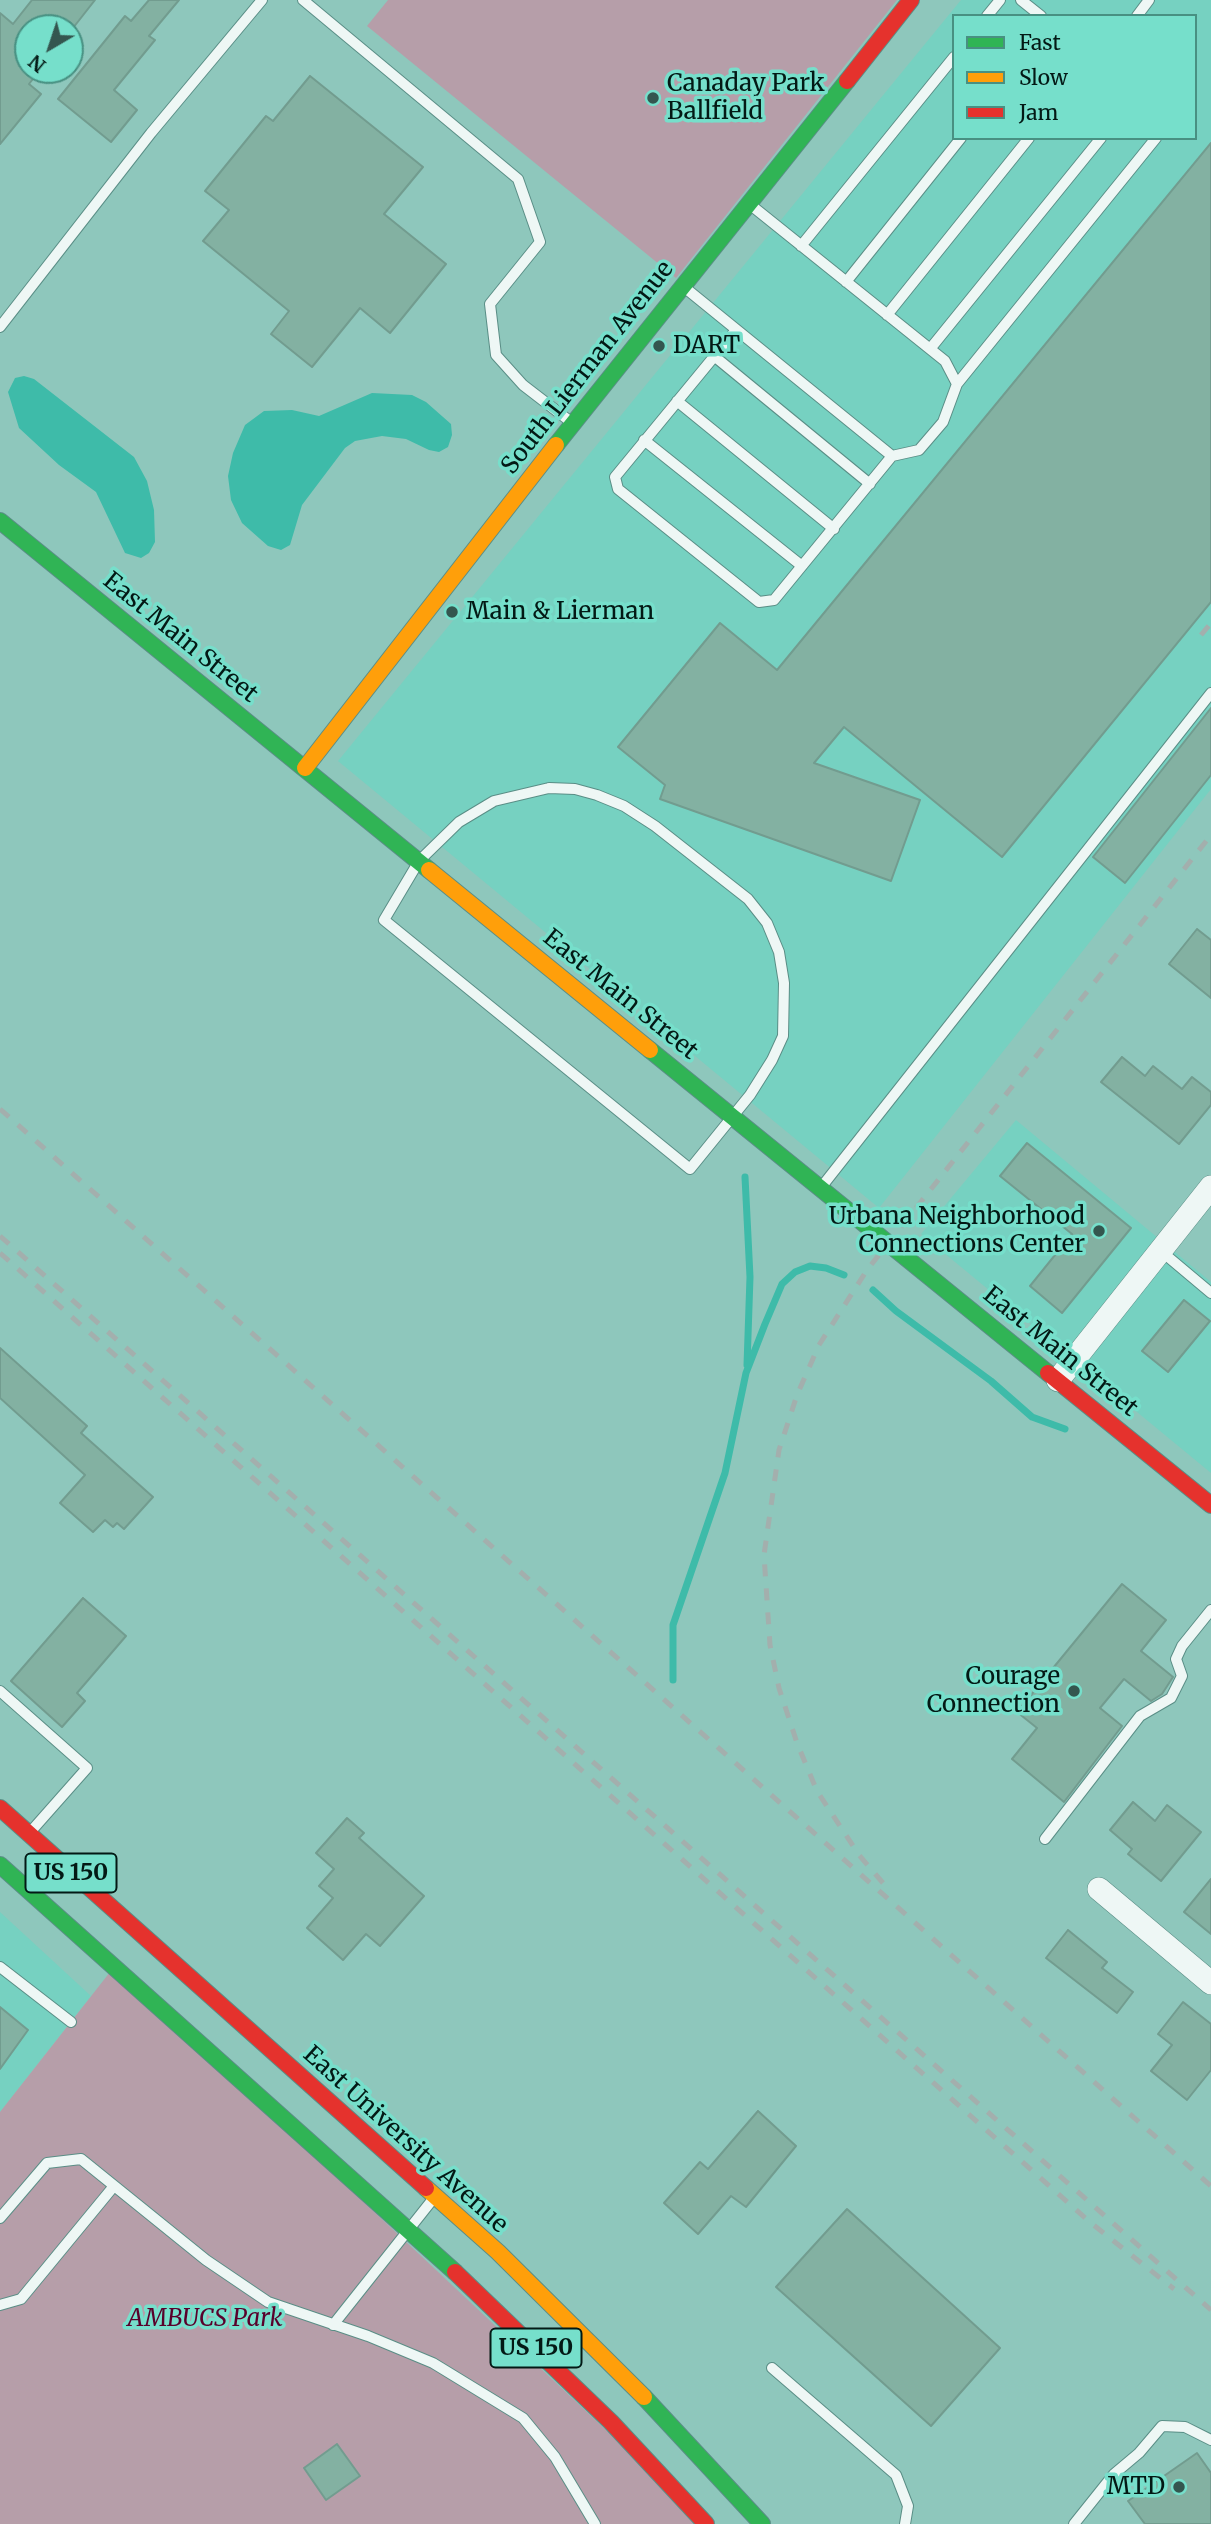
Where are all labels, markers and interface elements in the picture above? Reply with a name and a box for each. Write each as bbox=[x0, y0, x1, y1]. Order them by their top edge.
north arrow bbox=[14, 14, 84, 84]
legend bbox=[952, 14, 1197, 140]
text: Fast bbox=[1019, 29, 1061, 56]
text: N bbox=[24, 50, 50, 78]
text: Slow bbox=[1019, 64, 1068, 91]
place label: Canaday Park Ballfield bbox=[667, 70, 825, 126]
marker: Canaday Park Ballfield bbox=[645, 90, 661, 106]
text: Jam bbox=[1019, 99, 1058, 126]
street label: South Lierman Avenue bbox=[496, 256, 680, 480]
place label: DART bbox=[673, 332, 740, 360]
marker: DART bbox=[651, 338, 667, 354]
street label: East Main Street bbox=[97, 567, 263, 709]
place label: Main & Lierman bbox=[466, 598, 654, 626]
marker: Main & Lierman bbox=[444, 604, 460, 620]
street label: East Main Street bbox=[537, 924, 703, 1066]
place label: Urbana Neighborhood Connections Center bbox=[829, 1203, 1085, 1259]
marker: Urbana Neighborhood Connections Center bbox=[1091, 1223, 1107, 1239]
street label: East Main Street bbox=[977, 1281, 1143, 1423]
place label: Courage Connection bbox=[927, 1663, 1060, 1719]
marker: Courage Connection bbox=[1066, 1683, 1082, 1699]
road number: US 150 bbox=[25, 1854, 116, 1892]
street label: East University Avenue bbox=[297, 2041, 513, 2239]
park label: AMBUCS Park bbox=[127, 2305, 283, 2333]
road number: US 150 bbox=[490, 2328, 582, 2368]
place label: MTD bbox=[1107, 2473, 1165, 2501]
marker: MTD bbox=[1171, 2479, 1187, 2495]

